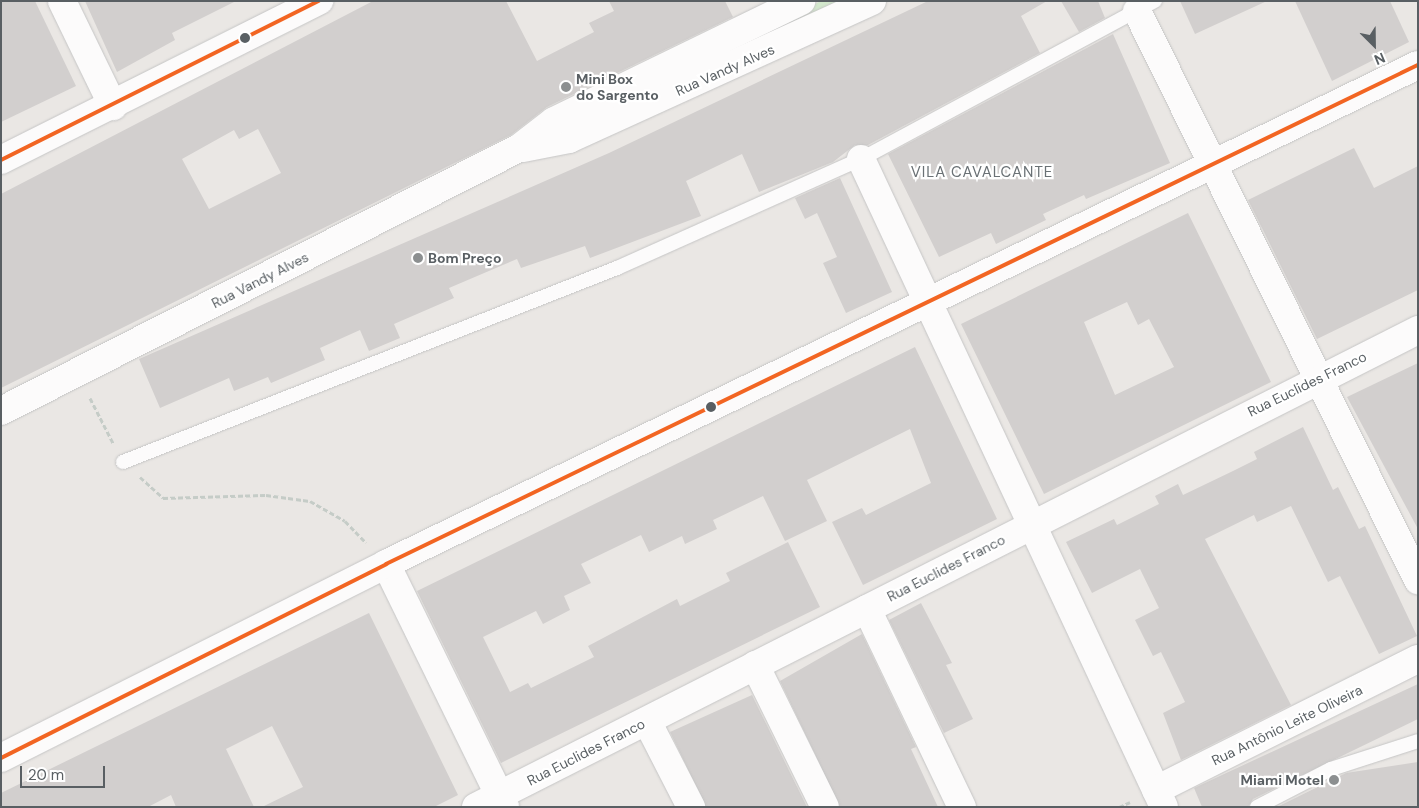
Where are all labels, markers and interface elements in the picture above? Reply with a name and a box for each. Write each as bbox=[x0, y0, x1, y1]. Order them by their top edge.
north arrow bbox=[1349, 20, 1399, 70]
unlabelled marker bbox=[240, 33, 250, 43]
street label: Rua Vandy Alves bbox=[673, 41, 777, 99]
text: N bbox=[1372, 49, 1388, 69]
place label: Mini Box do Sargento bbox=[576, 71, 659, 104]
marker: Mini Box do Sargento bbox=[560, 81, 572, 93]
district label: VILA CAVALCANTE bbox=[909, 164, 1055, 182]
street label: Rua Vandy Alves bbox=[209, 248, 311, 312]
place label: Bom Preço bbox=[428, 250, 502, 266]
marker: Bom Preço bbox=[412, 252, 424, 264]
street label: Rua Euclides Franco bbox=[1245, 348, 1369, 420]
unlabelled marker bbox=[706, 402, 716, 412]
street label: Rua Euclides Franco bbox=[884, 531, 1008, 605]
street label: Rua Antônio Leite Oliveira bbox=[1209, 681, 1365, 769]
street label: Rua Euclides Franco bbox=[524, 715, 648, 789]
scale bar bbox=[22, 756, 108, 788]
text: 20 m bbox=[28, 765, 64, 785]
place label: Miami Motel bbox=[1241, 772, 1324, 788]
marker: Miami Motel bbox=[1328, 774, 1340, 786]

